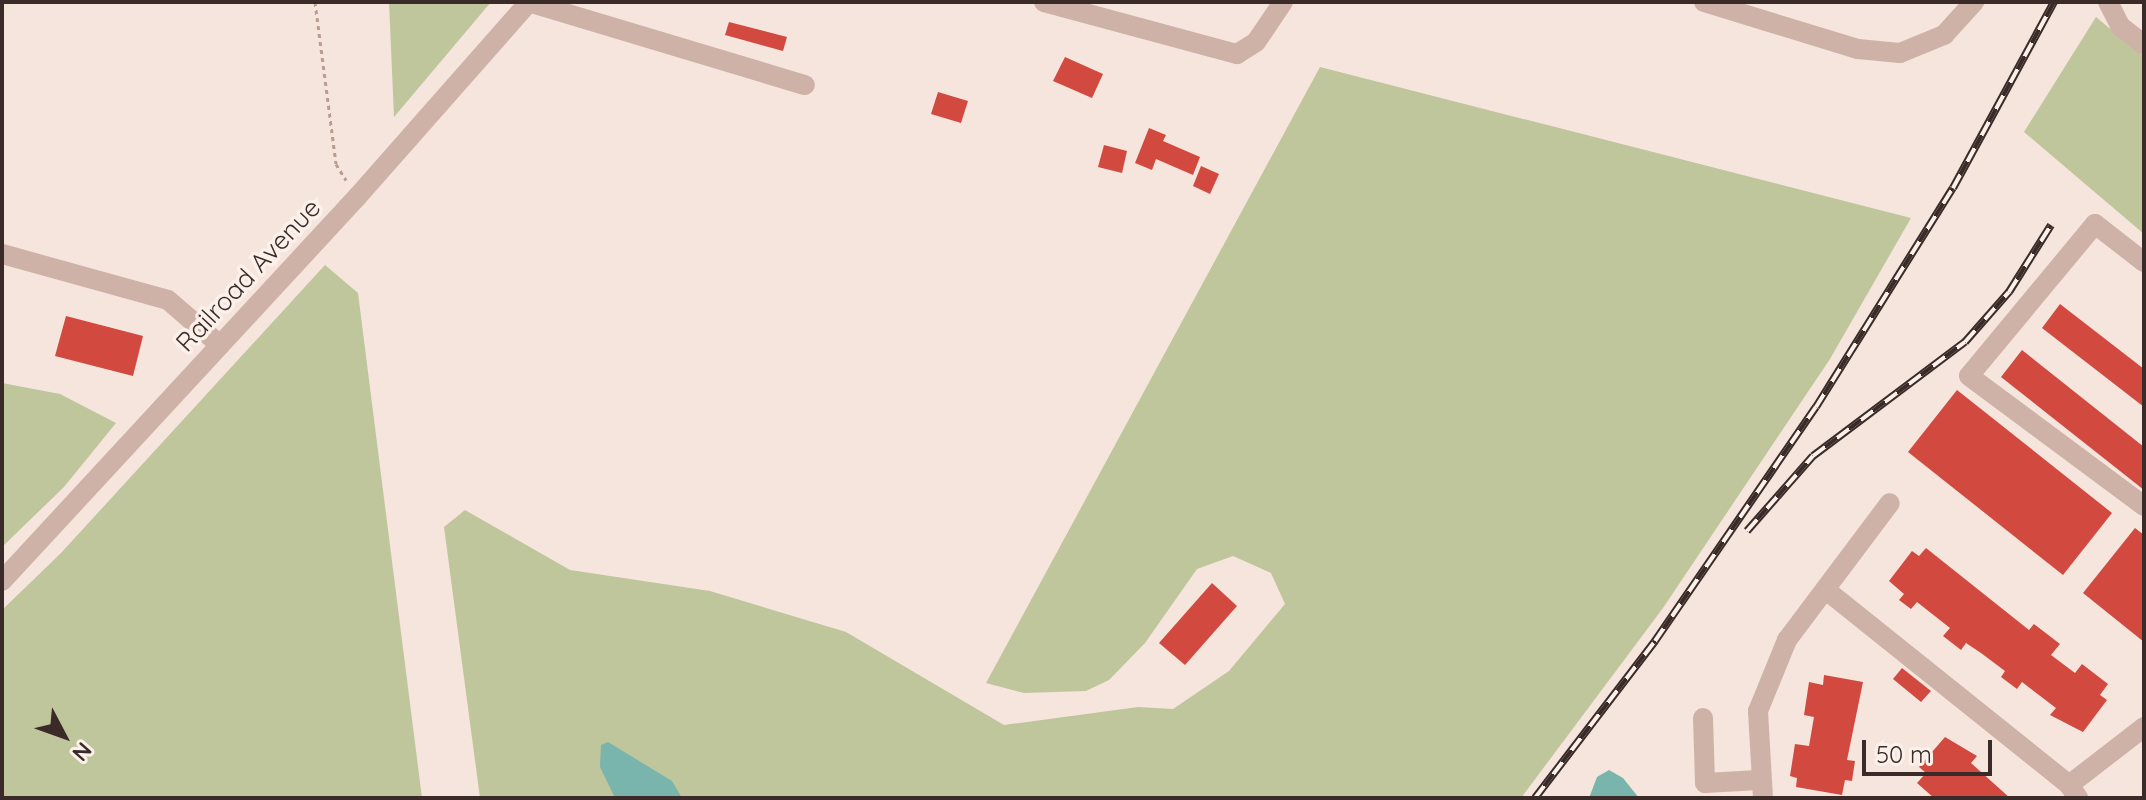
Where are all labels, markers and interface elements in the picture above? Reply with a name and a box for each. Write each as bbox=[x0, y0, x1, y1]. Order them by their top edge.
street label: Railroad Avenue bbox=[169, 192, 327, 358]
north arrow bbox=[24, 696, 104, 776]
scale bar bbox=[1866, 724, 1996, 774]
text: N bbox=[66, 736, 98, 767]
text: 50 m bbox=[1876, 739, 1932, 769]

